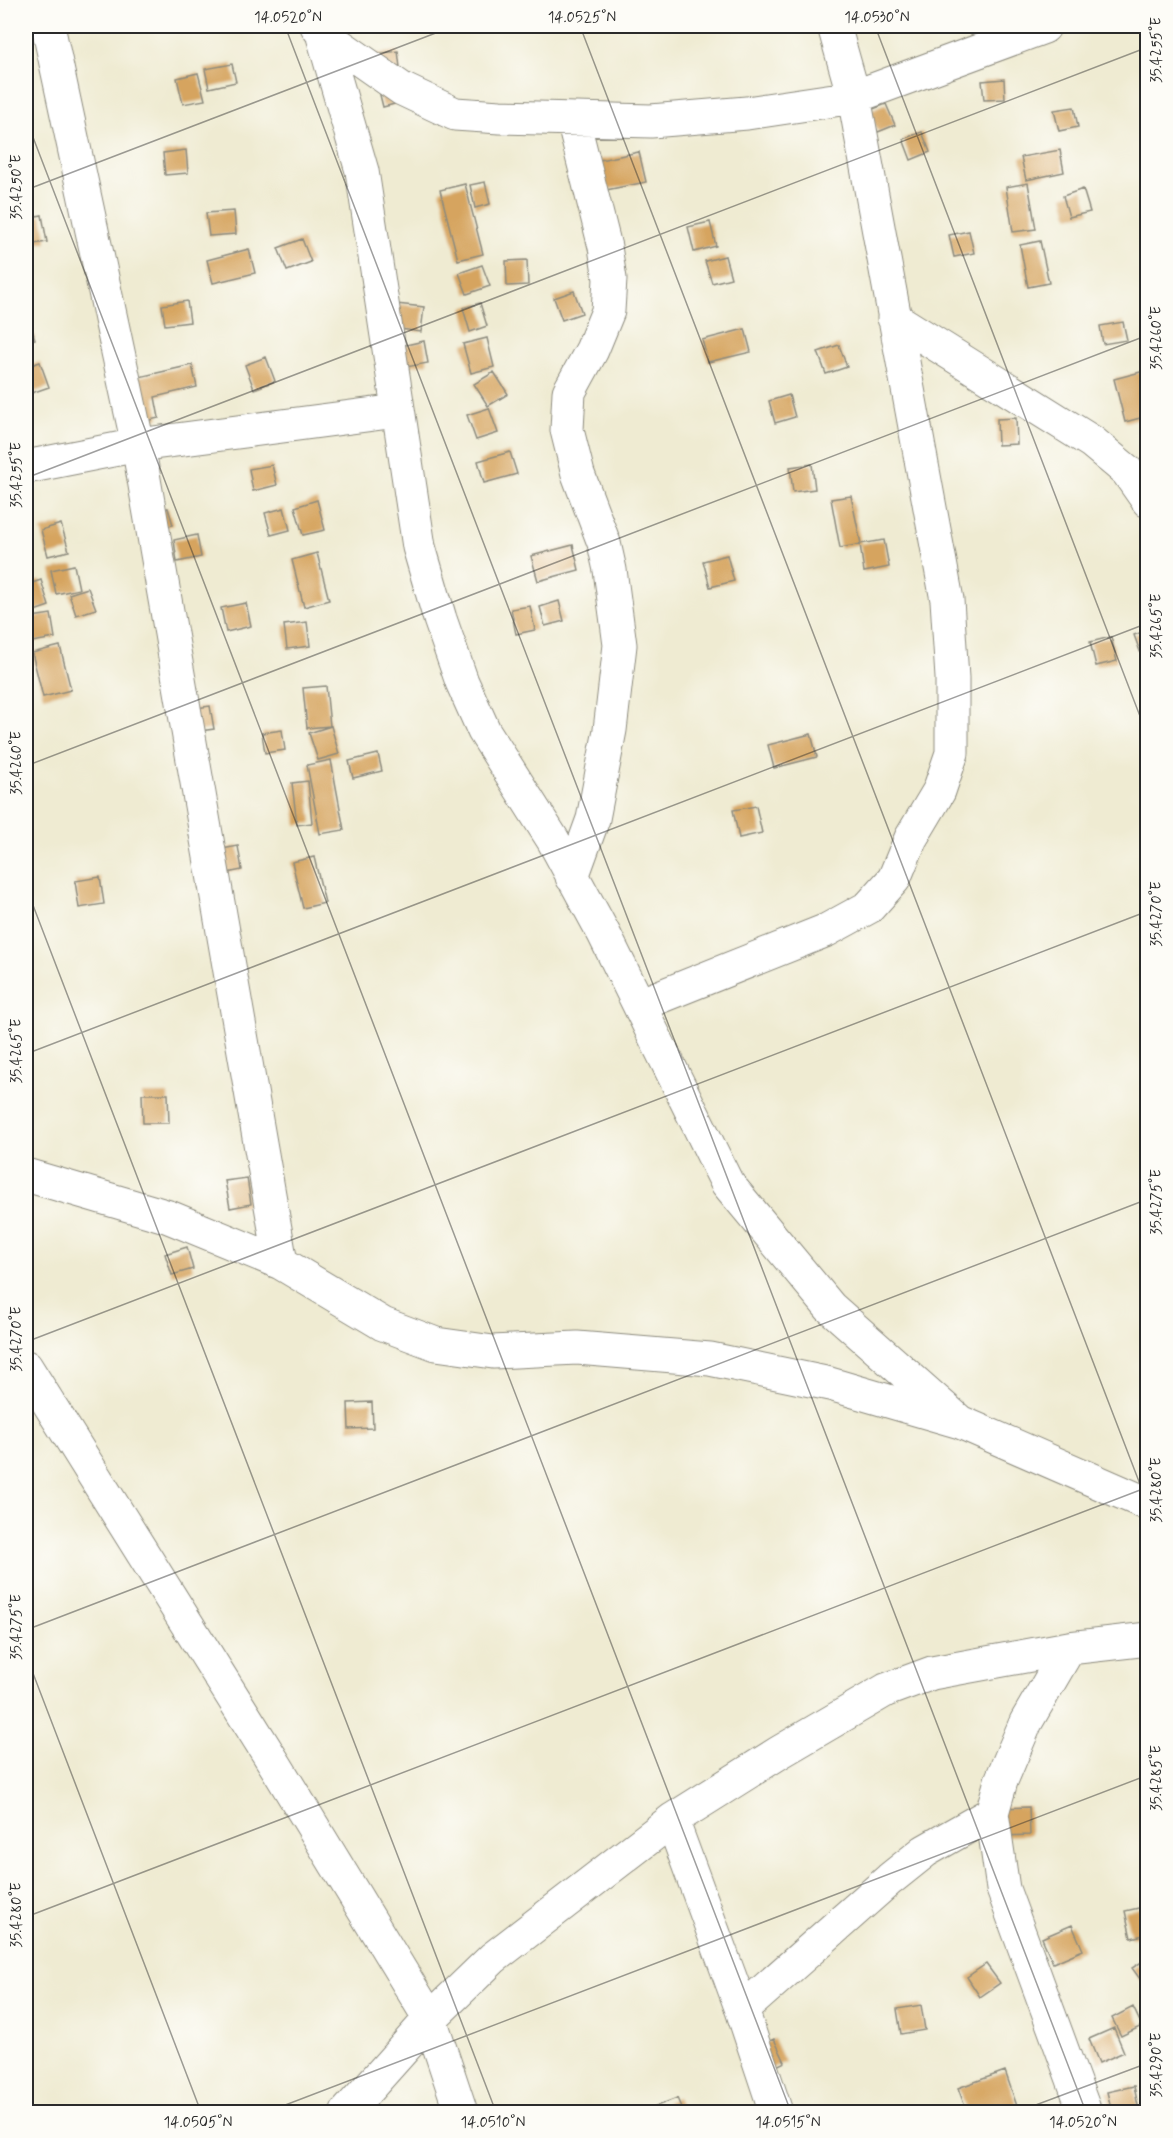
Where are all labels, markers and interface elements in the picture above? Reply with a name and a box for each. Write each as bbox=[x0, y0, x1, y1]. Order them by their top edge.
text: 14.0520°N bbox=[254, 8, 322, 28]
text: 14.0525°N bbox=[548, 8, 616, 28]
text: 14.0530°N bbox=[844, 8, 910, 28]
text: 35.4255°E bbox=[1147, 17, 1167, 83]
text: 35.4250°E bbox=[7, 154, 27, 220]
text: 35.4260°E bbox=[1147, 306, 1167, 370]
text: 35.4255°E bbox=[7, 442, 27, 508]
text: 35.4265°E bbox=[1147, 593, 1167, 658]
text: 35.4260°E bbox=[7, 731, 27, 795]
text: 35.4270°E bbox=[1147, 881, 1167, 947]
text: 35.4265°E bbox=[7, 1018, 27, 1083]
text: 35.4275°E bbox=[1147, 1169, 1167, 1235]
text: 35.4270°E bbox=[7, 1306, 27, 1372]
text: 35.4280°E bbox=[1147, 1457, 1167, 1523]
text: 35.4275°E bbox=[7, 1594, 27, 1660]
text: 35.4285°E bbox=[1147, 1745, 1167, 1811]
text: 35.4280°E bbox=[7, 1882, 27, 1948]
text: 35.4290°E bbox=[1147, 2032, 1167, 2098]
text: 14.0505°N bbox=[164, 2113, 232, 2133]
text: 14.0510°N bbox=[461, 2113, 526, 2133]
text: 14.0515°N bbox=[755, 2113, 821, 2133]
text: 14.0520°N bbox=[1049, 2113, 1117, 2133]

